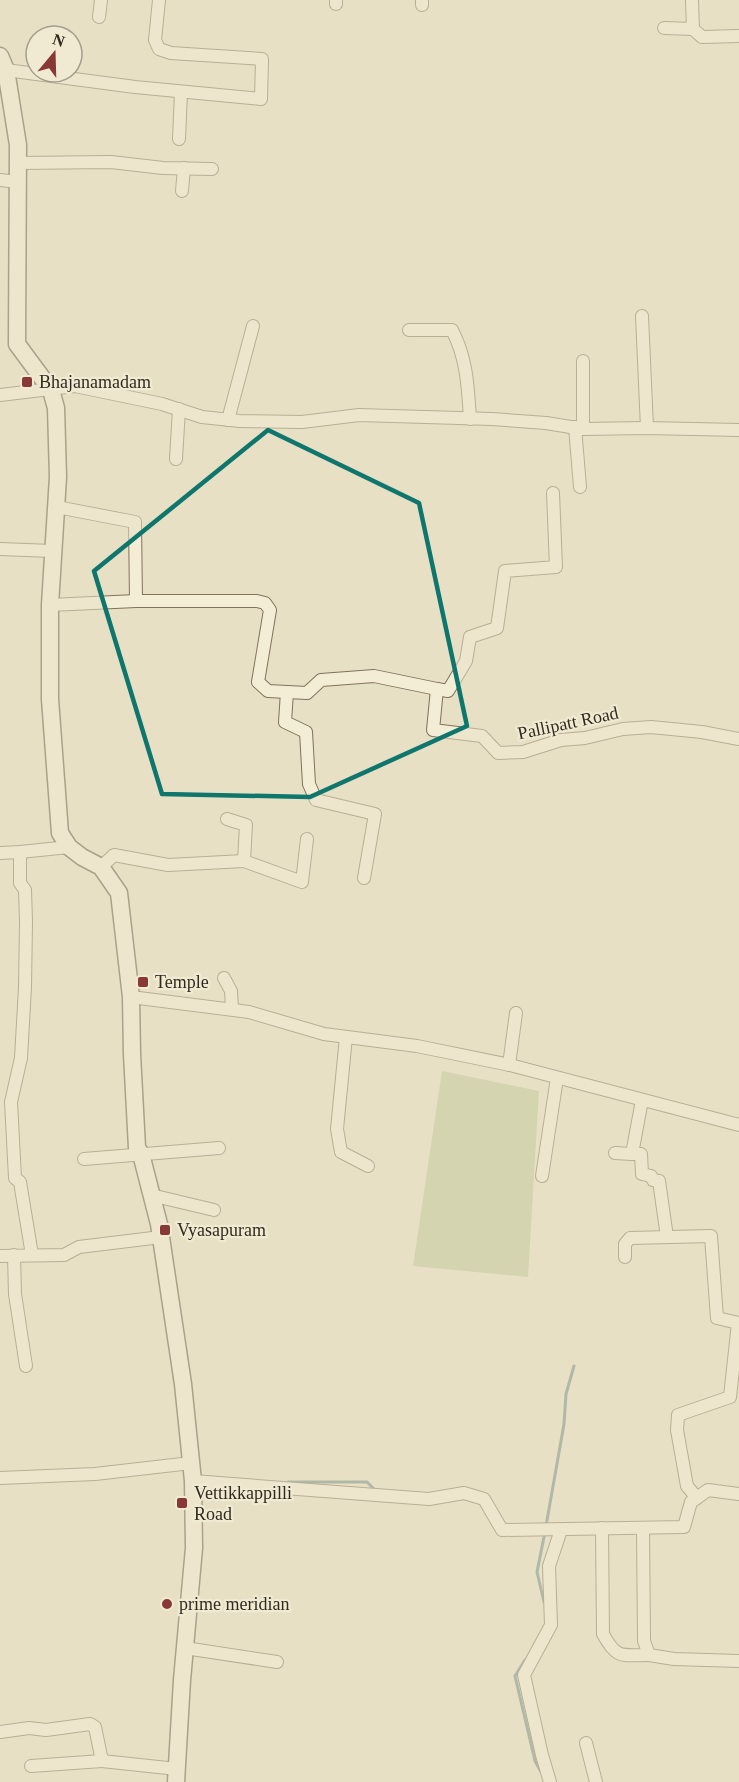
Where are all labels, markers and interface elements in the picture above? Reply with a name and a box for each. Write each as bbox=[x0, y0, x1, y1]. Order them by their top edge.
north arrow bbox=[24, 24, 84, 84]
text: N bbox=[50, 30, 67, 50]
place label: Bhajanamadam bbox=[39, 372, 151, 392]
marker: Bhajanamadam bbox=[20, 375, 34, 389]
street label: Pallipatt Road bbox=[516, 703, 620, 743]
place label: Temple bbox=[155, 972, 209, 992]
marker: Temple bbox=[136, 975, 150, 989]
place label: Vyasapuram bbox=[177, 1220, 266, 1240]
marker: Vyasapuram bbox=[158, 1223, 172, 1237]
place label: Vettikkappilli Road bbox=[194, 1483, 292, 1524]
marker: Vettikkappilli Road bbox=[175, 1496, 189, 1510]
place label: prime meridian bbox=[179, 1594, 289, 1614]
marker: prime meridian bbox=[160, 1597, 174, 1611]

